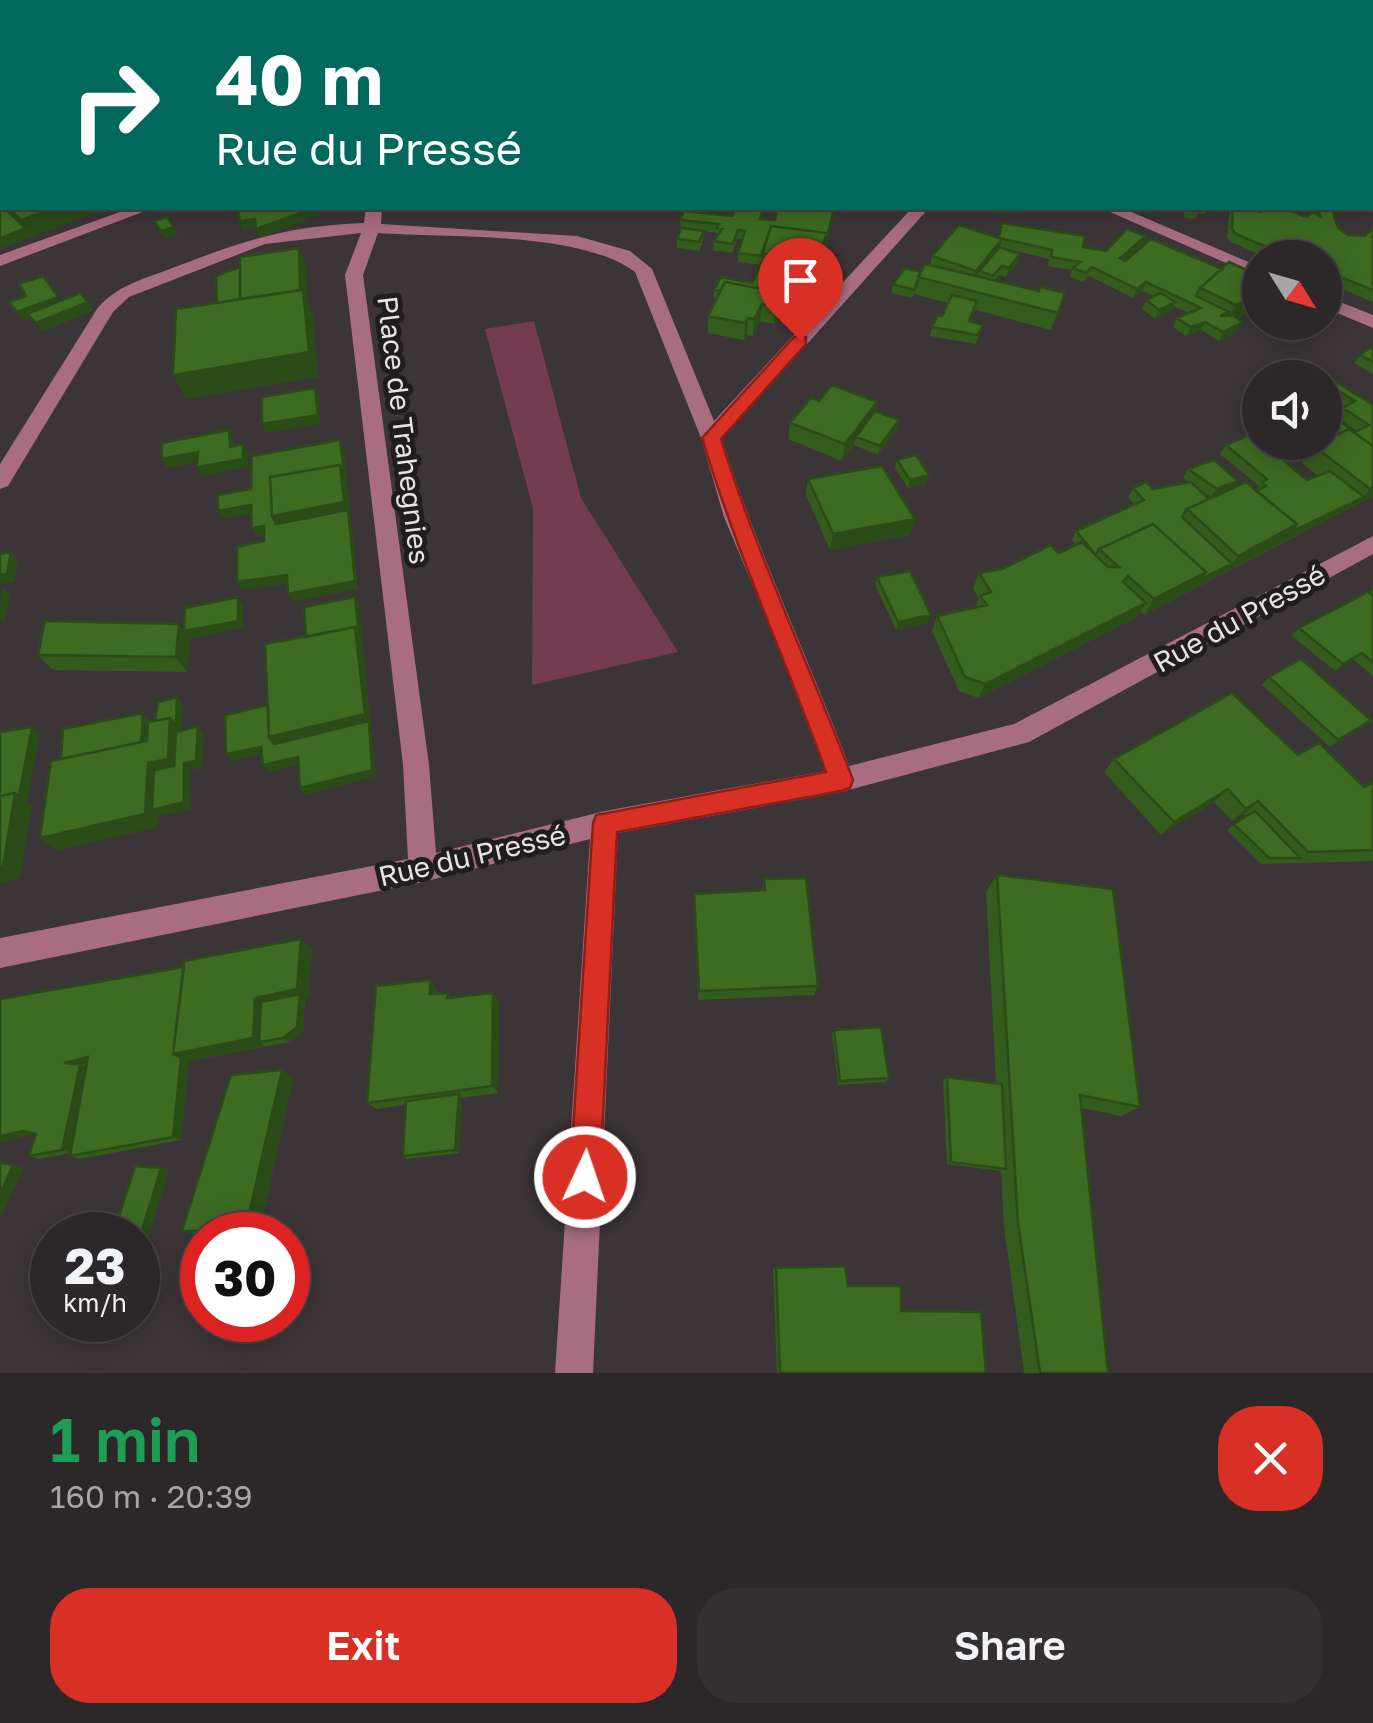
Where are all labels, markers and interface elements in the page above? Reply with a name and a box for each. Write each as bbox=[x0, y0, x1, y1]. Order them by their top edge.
text: 40 m bbox=[215, 36, 383, 120]
icon: right bbox=[50, 40, 180, 170]
text: Rue du Pressé bbox=[215, 121, 522, 175]
pin bbox=[758, 238, 843, 341]
north arrow bbox=[1242, 240, 1342, 340]
map controls bbox=[1242, 240, 1342, 460]
icon: arrive bbox=[773, 253, 828, 308]
street label: Place de Trahegnies bbox=[371, 294, 437, 566]
button: sound bbox=[1242, 360, 1342, 460]
street label: Rue du Pressé bbox=[1147, 557, 1331, 679]
street label: Rue du Pressé bbox=[375, 817, 569, 893]
position arrow bbox=[533, 1125, 637, 1229]
speed limit sign: 30 bbox=[180, 1212, 310, 1342]
text: 23 bbox=[64, 1235, 125, 1295]
text: km/h bbox=[63, 1287, 127, 1318]
text: 1 min bbox=[50, 1403, 200, 1475]
button: close bbox=[1218, 1406, 1323, 1511]
text: 160 m · 20:39 bbox=[50, 1477, 253, 1515]
button: Exit bbox=[50, 1588, 677, 1703]
button: Share bbox=[697, 1588, 1323, 1703]

